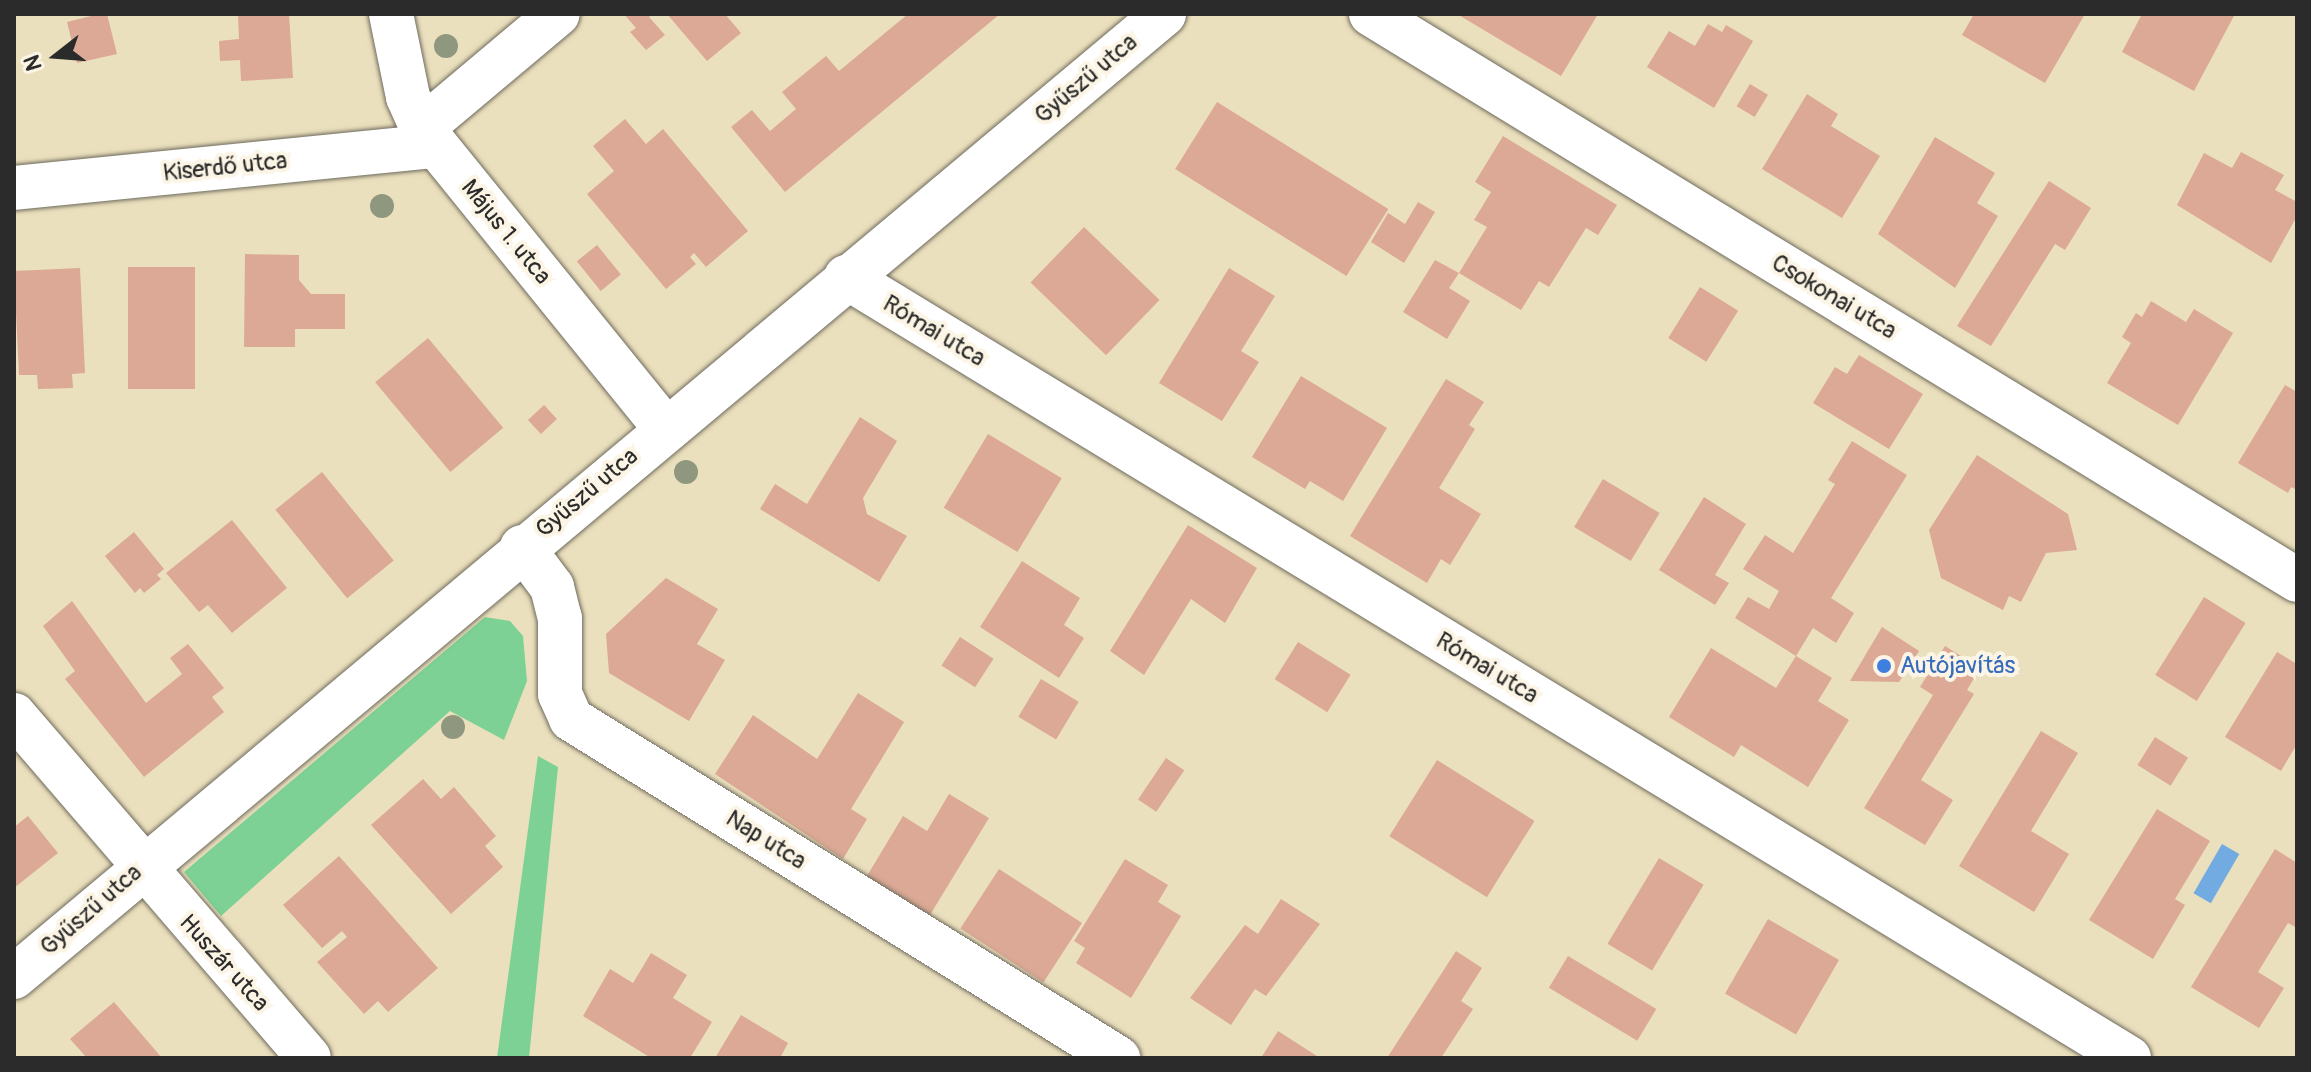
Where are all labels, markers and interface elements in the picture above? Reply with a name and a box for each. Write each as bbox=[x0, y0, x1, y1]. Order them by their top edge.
north arrow bbox=[16, 16, 96, 96]
street label: Gyűszű utca bbox=[1029, 28, 1143, 130]
text: N bbox=[17, 52, 49, 74]
street label: Kiserdő utca bbox=[162, 146, 288, 188]
street label: Május 1. utca bbox=[455, 174, 557, 290]
street label: Csokonai utca bbox=[1766, 249, 1902, 345]
street label: Római utca bbox=[878, 289, 990, 373]
street label: Gyűszű utca bbox=[530, 442, 644, 544]
street label: Római utca bbox=[1431, 626, 1543, 710]
place label: Autójavítás bbox=[1900, 652, 2015, 680]
marker: Autójavítás bbox=[1875, 657, 1893, 675]
street label: Nap utca bbox=[721, 804, 811, 876]
street label: Gyűszű utca bbox=[35, 858, 147, 962]
street label: Huszár utca bbox=[173, 909, 275, 1017]

